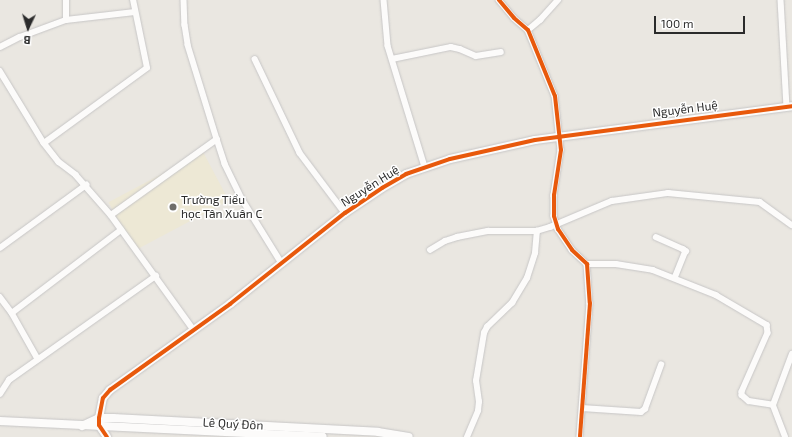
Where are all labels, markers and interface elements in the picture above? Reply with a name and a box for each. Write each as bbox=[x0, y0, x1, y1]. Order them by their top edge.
north arrow bbox=[8, 8, 48, 48]
scale bar bbox=[656, 8, 747, 34]
text: 100 m bbox=[661, 16, 693, 30]
text: B bbox=[23, 34, 31, 47]
street label: Nguyễn Huệ bbox=[652, 98, 718, 120]
street label: Nguyễn Huệ bbox=[338, 162, 402, 210]
place label: Trường Tiểu học Tân Xuân C bbox=[181, 193, 263, 221]
marker: Trường Tiểu học Tân Xuân C bbox=[168, 202, 178, 212]
street label: Lê Quý Đôn bbox=[202, 415, 264, 433]

